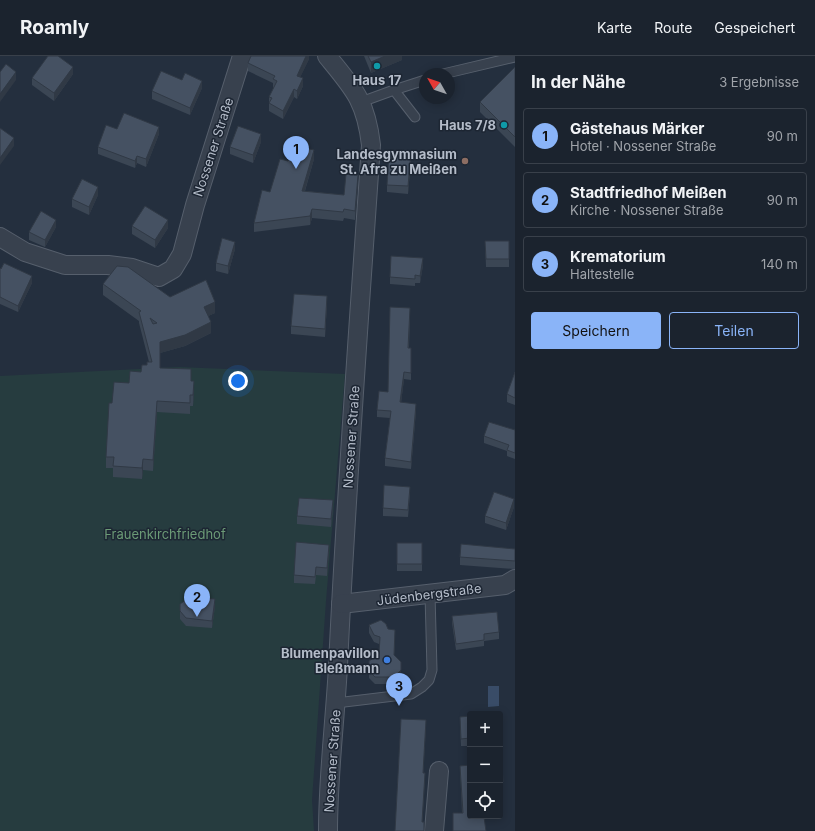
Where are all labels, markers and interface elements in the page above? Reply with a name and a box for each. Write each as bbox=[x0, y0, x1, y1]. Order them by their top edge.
text: Roamly bbox=[20, 16, 89, 39]
text: Karte bbox=[597, 19, 632, 36]
text: Route bbox=[654, 19, 692, 36]
text: Gespeichert bbox=[714, 19, 795, 36]
marker: Haus 17 bbox=[372, 61, 382, 71]
north arrow bbox=[419, 68, 455, 104]
place label: Haus 17 bbox=[353, 72, 402, 88]
text: In der Nähe bbox=[531, 72, 626, 92]
text: 3 Ergebnisse bbox=[719, 74, 799, 90]
street label: Nossener Straße bbox=[189, 96, 237, 198]
place label: Haus 7/8 bbox=[439, 117, 496, 133]
text: Gästehaus Märker bbox=[570, 119, 704, 138]
marker: Haus 7/8 bbox=[499, 120, 509, 130]
text: 1 bbox=[542, 128, 548, 144]
text: 90 m bbox=[767, 128, 798, 144]
pin: 1 bbox=[283, 136, 309, 169]
text: Hotel · Nossener Straße bbox=[570, 138, 716, 154]
place label: Landesgymnasium St. Afra zu Meißen bbox=[336, 146, 457, 177]
marker: Landesgymnasium St. Afra zu Meißen bbox=[460, 156, 470, 166]
text: Stadtfriedhof Meißen bbox=[570, 183, 727, 202]
text: 2 bbox=[541, 192, 549, 208]
text: 90 m bbox=[767, 192, 798, 208]
text: Kirche · Nossener Straße bbox=[570, 202, 724, 218]
text: Krematorium bbox=[570, 247, 666, 266]
text: 3 bbox=[541, 256, 549, 272]
text: 140 m bbox=[761, 256, 798, 272]
text: Haltestelle bbox=[570, 266, 634, 282]
button: Speichern bbox=[531, 312, 661, 349]
button: Teilen bbox=[669, 312, 799, 349]
your location bbox=[228, 371, 248, 391]
street label: Nossener Straße bbox=[339, 385, 363, 489]
park label: Frauenkirchfriedhof bbox=[104, 526, 226, 542]
street label: Jüdenbergstraße bbox=[376, 580, 482, 608]
pin: 2 bbox=[184, 584, 210, 617]
place label: Blumenpavillon Bleßmann bbox=[281, 645, 379, 676]
marker: Blumenpavillon Bleßmann bbox=[382, 655, 392, 665]
pin: 3 bbox=[386, 673, 412, 706]
street label: Nossener Straße bbox=[320, 709, 344, 813]
map controls bbox=[467, 711, 503, 819]
button: + bbox=[467, 711, 503, 747]
button: − bbox=[467, 747, 503, 783]
button: locate bbox=[467, 783, 503, 819]

